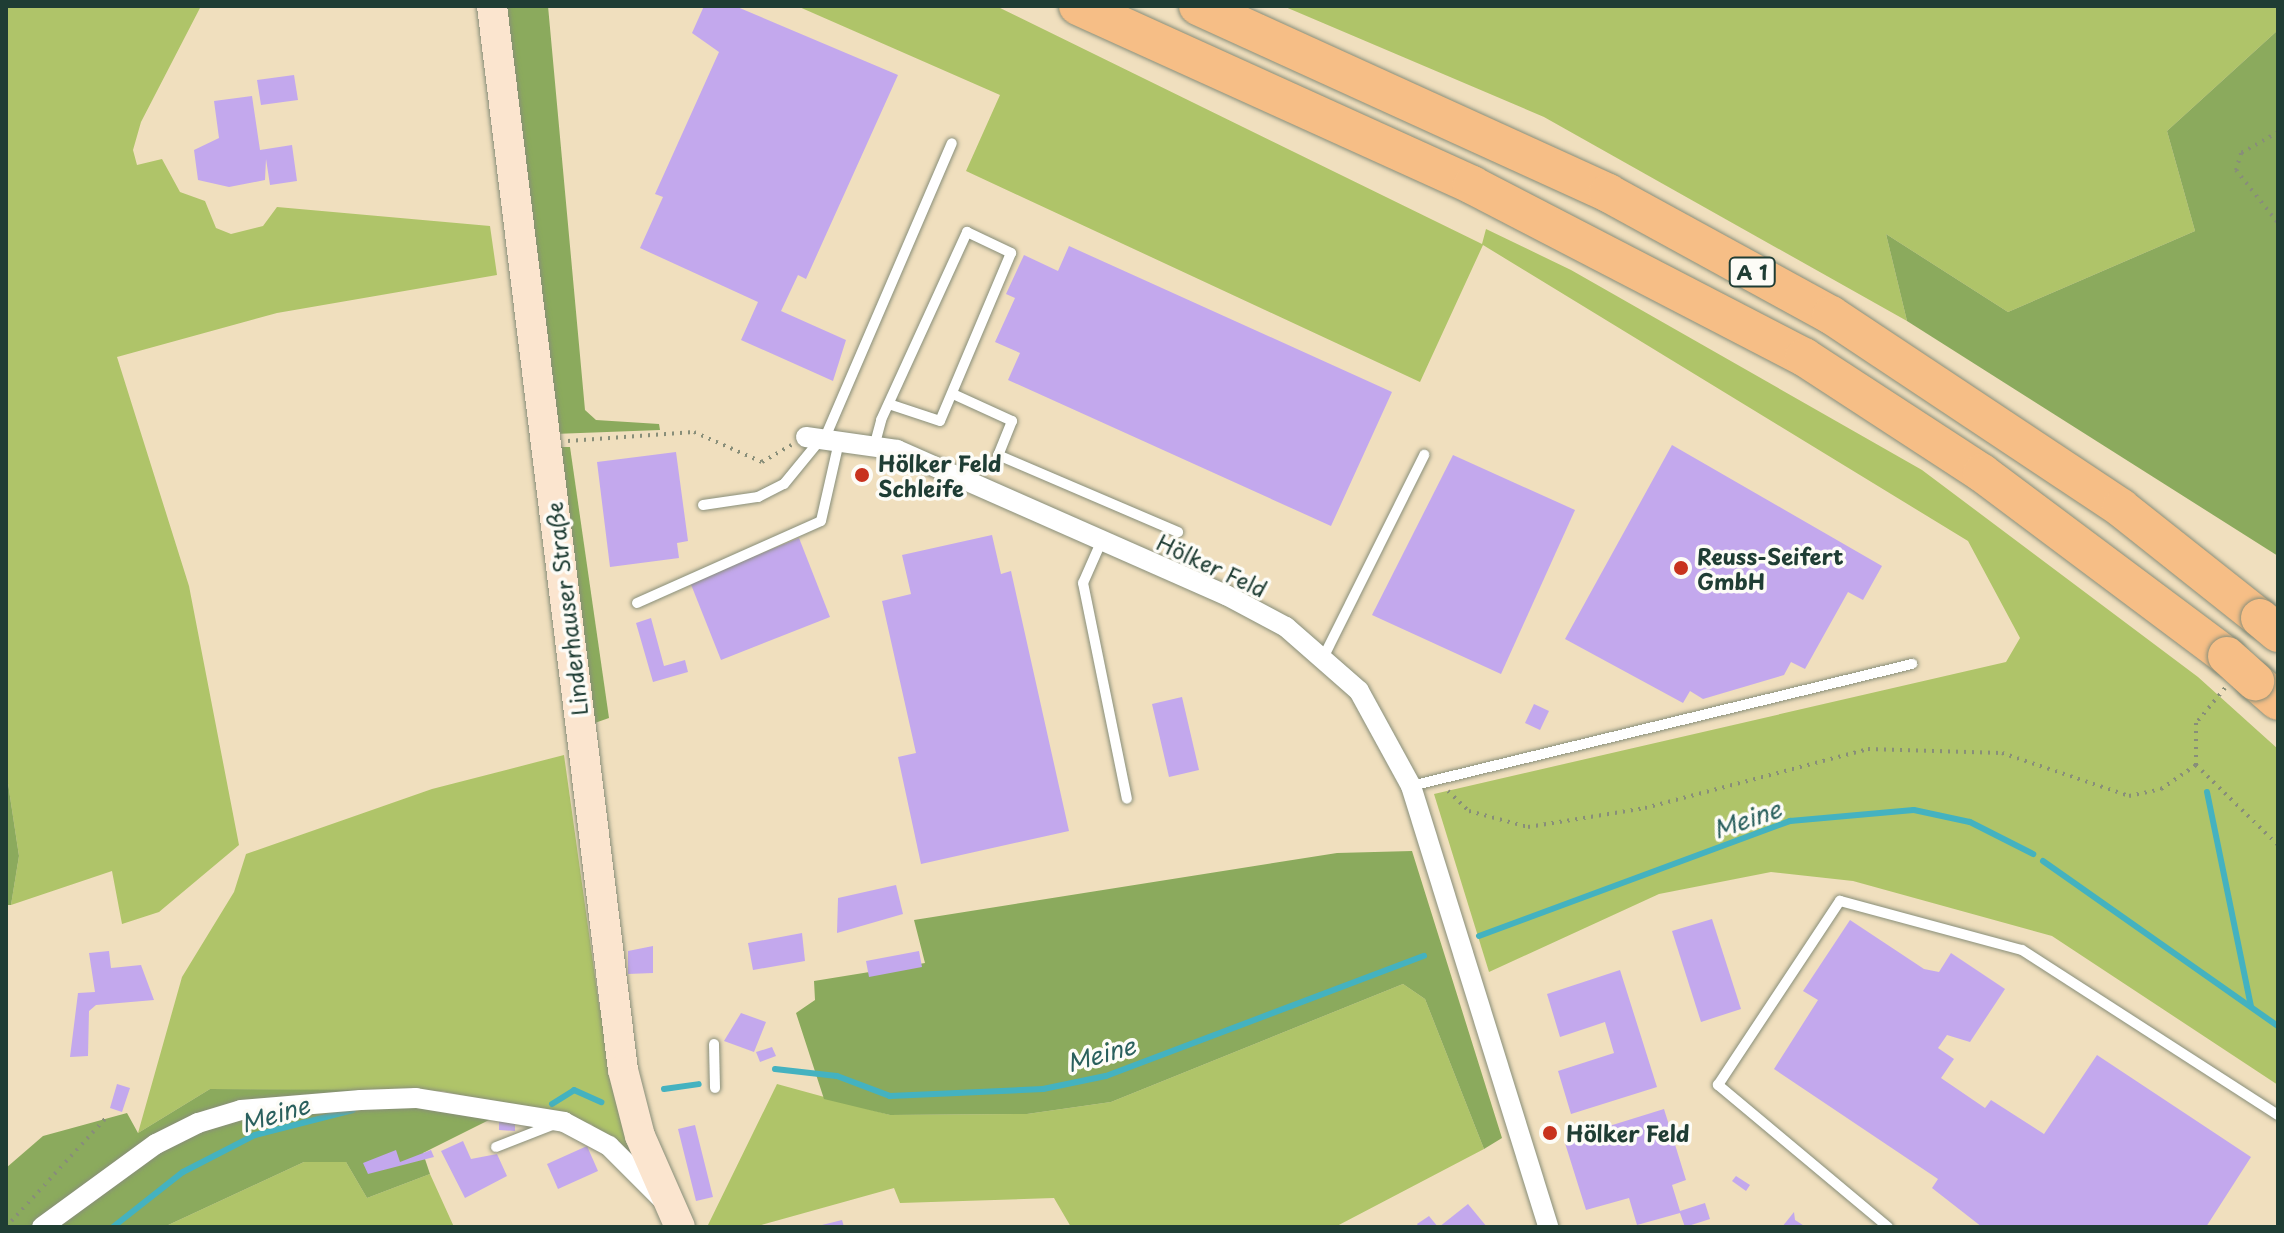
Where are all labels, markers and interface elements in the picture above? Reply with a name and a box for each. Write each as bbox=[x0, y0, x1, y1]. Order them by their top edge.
road number: A 1 bbox=[1728, 256, 1776, 288]
place label: Hölker Feld Schleife bbox=[878, 449, 1004, 500]
marker: Hölker Feld Schleife bbox=[853, 466, 871, 484]
street label: Linderhauser Straße bbox=[540, 500, 592, 718]
street label: Hölker Feld bbox=[1152, 528, 1272, 602]
place label: Reuss-Seifert GmbH bbox=[1697, 542, 1844, 594]
marker: Reuss-Seifert GmbH bbox=[1672, 559, 1690, 577]
water label: Meine bbox=[1709, 794, 1785, 844]
water label: Meine bbox=[1063, 1030, 1139, 1078]
water label: Meine bbox=[237, 1090, 313, 1138]
place label: Hölker Feld bbox=[1566, 1120, 1692, 1146]
marker: Hölker Feld bbox=[1541, 1124, 1559, 1142]

